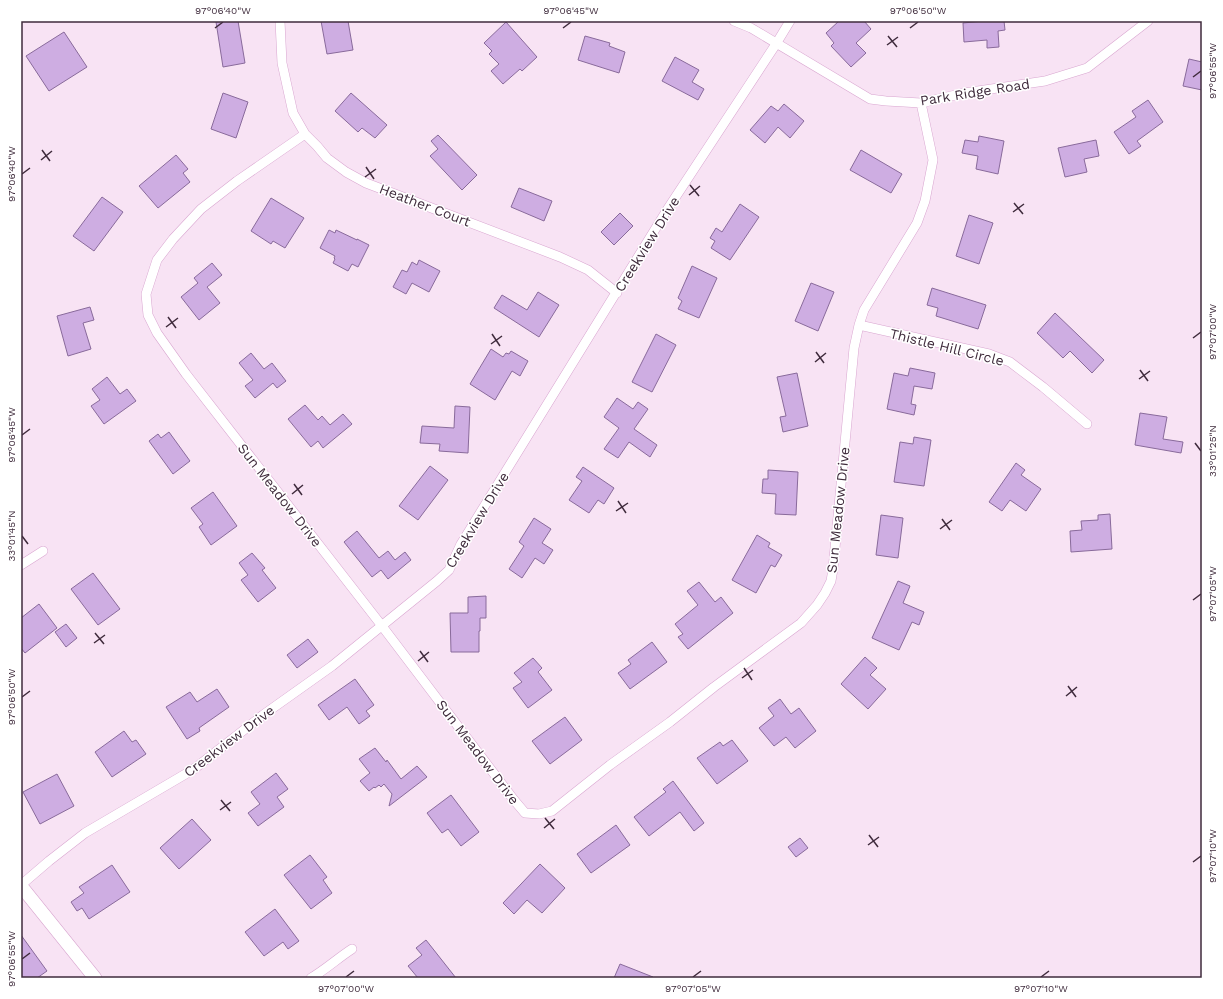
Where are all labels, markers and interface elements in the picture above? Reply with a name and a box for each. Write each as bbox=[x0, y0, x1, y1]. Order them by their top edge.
text: 97°06'40"W bbox=[195, 5, 251, 16]
text: 97°06'45"W bbox=[543, 5, 599, 16]
text: 97°06'50"W bbox=[890, 5, 947, 16]
text: 97°06'55"W bbox=[1207, 43, 1218, 99]
street label: Park Ridge Road bbox=[919, 75, 1031, 109]
text: 97°06'40"W bbox=[6, 146, 17, 202]
street label: Heather Court bbox=[377, 180, 473, 230]
street label: Creekview Drive bbox=[611, 194, 683, 294]
text: 97°07'00"W bbox=[1207, 303, 1218, 360]
street label: Thistle Hill Circle bbox=[888, 325, 1006, 369]
text: 97°06'45"W bbox=[6, 407, 17, 463]
text: 33°01'25"N bbox=[1207, 425, 1218, 477]
street label: Sun Meadow Drive bbox=[235, 440, 325, 550]
street label: Sun Meadow Drive bbox=[823, 446, 853, 574]
street label: Creekview Drive bbox=[442, 469, 512, 571]
text: 33°01'45"N bbox=[6, 510, 17, 562]
text: 97°07'05"W bbox=[1207, 566, 1218, 622]
text: 97°06'50"W bbox=[6, 668, 17, 725]
street label: Sun Meadow Drive bbox=[433, 697, 523, 807]
street label: Creekview Drive bbox=[181, 702, 277, 780]
text: 97°07'10"W bbox=[1207, 829, 1218, 883]
text: 97°06'55"W bbox=[6, 931, 17, 987]
text: 97°07'00"W bbox=[318, 983, 375, 994]
text: 97°07'05"W bbox=[665, 983, 721, 994]
text: 97°07'10"W bbox=[1014, 983, 1068, 994]

